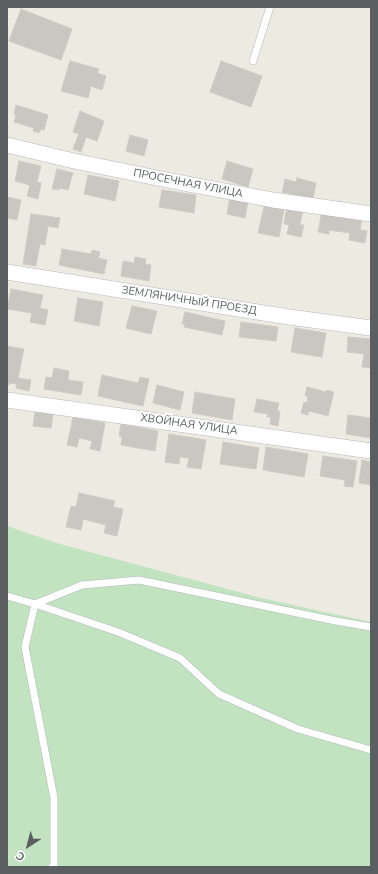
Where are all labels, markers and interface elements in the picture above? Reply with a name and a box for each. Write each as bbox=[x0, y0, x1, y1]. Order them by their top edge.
street label: ПРОСЕЧНАЯ УЛИЦА bbox=[132, 167, 244, 201]
street label: ЗЕМЛЯНИЧНЫЙ ПРОЕЗД bbox=[120, 284, 258, 318]
street label: ХВОЙНАЯ УЛИЦА bbox=[140, 412, 238, 438]
north arrow bbox=[8, 826, 48, 866]
text: С bbox=[13, 848, 28, 864]

